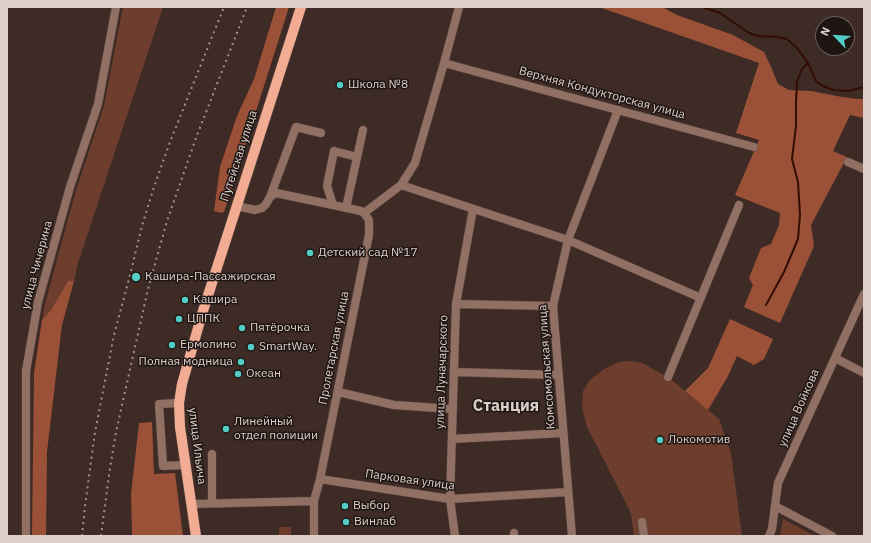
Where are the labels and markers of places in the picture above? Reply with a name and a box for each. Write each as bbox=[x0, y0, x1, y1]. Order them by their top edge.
place label: Школа №8 bbox=[348, 78, 408, 92]
marker: Школа №8 bbox=[335, 80, 345, 90]
place label: Детский сад №17 bbox=[318, 246, 418, 260]
marker: Детский сад №17 bbox=[305, 248, 315, 258]
place label: Кашира-Пассажирская bbox=[145, 270, 276, 284]
marker: Кашира-Пассажирская bbox=[130, 271, 142, 283]
place label: Кашира bbox=[193, 293, 237, 307]
marker: Кашира bbox=[180, 295, 190, 305]
place label: ЦППК bbox=[187, 312, 220, 326]
marker: ЦППК bbox=[174, 314, 184, 324]
place label: Пятёрочка bbox=[250, 321, 310, 335]
marker: Пятёрочка bbox=[237, 323, 247, 333]
place label: Ермолино bbox=[180, 338, 237, 352]
marker: Ермолино bbox=[167, 340, 177, 350]
place label: SmartWay. bbox=[259, 340, 317, 354]
marker: SmartWay. bbox=[246, 342, 256, 352]
place label: Полная модница bbox=[139, 355, 233, 369]
marker: Полная модница bbox=[236, 357, 246, 367]
place label: Океан bbox=[246, 367, 281, 381]
marker: Океан bbox=[233, 369, 243, 379]
place label: Линейный отдел полиции bbox=[234, 415, 318, 443]
marker: Линейный отдел полиции bbox=[221, 424, 231, 434]
place label: Локомотив bbox=[668, 433, 730, 447]
marker: Локомотив bbox=[655, 435, 665, 445]
place label: Выбор bbox=[353, 499, 390, 513]
marker: Выбор bbox=[340, 501, 350, 511]
place label: Винлаб bbox=[354, 515, 396, 529]
marker: Винлаб bbox=[341, 517, 351, 527]

